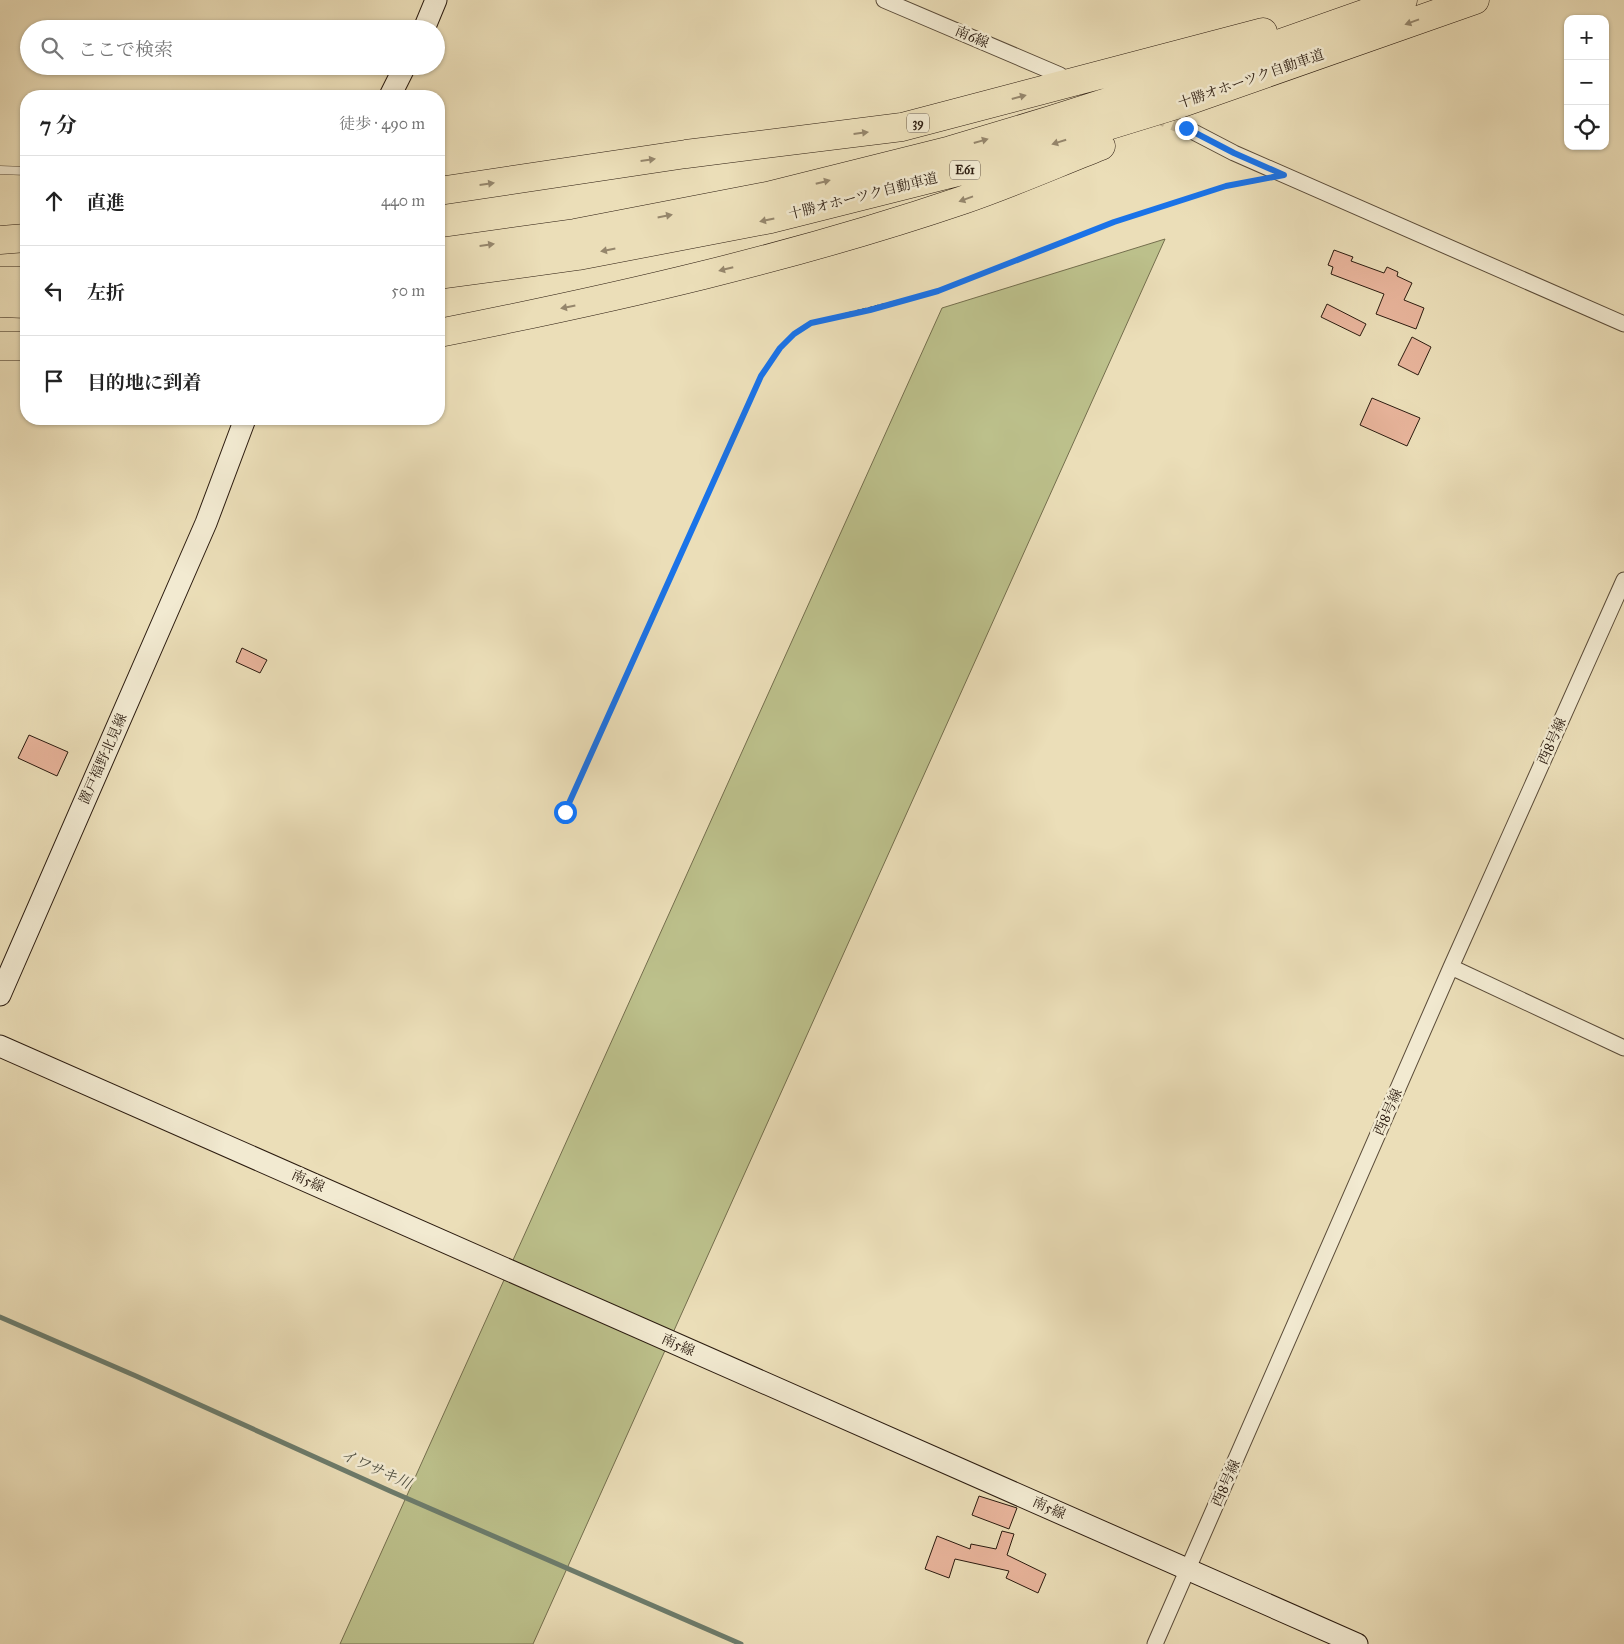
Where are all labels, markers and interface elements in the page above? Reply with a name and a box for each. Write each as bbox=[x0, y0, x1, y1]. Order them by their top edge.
map controls bbox=[1564, 15, 1609, 150]
button: + bbox=[1564, 15, 1609, 60]
one-way arrow bbox=[1404, 18, 1419, 26]
search box bbox=[20, 20, 445, 75]
street label: 南6線 bbox=[952, 22, 992, 52]
icon: search bbox=[38, 34, 66, 62]
text: ここで検索 bbox=[78, 38, 173, 61]
street label: 十勝オホーツク自動車道 bbox=[1176, 46, 1326, 112]
button: − bbox=[1564, 60, 1609, 105]
one-way arrow bbox=[1012, 92, 1027, 100]
button: locate bbox=[1564, 105, 1609, 150]
text: 7 分 bbox=[40, 112, 77, 138]
text: 徒歩 · 490 m bbox=[339, 114, 425, 133]
road number: 39 bbox=[907, 114, 929, 132]
route end bbox=[1175, 117, 1198, 140]
one-way arrow bbox=[853, 128, 869, 136]
one-way arrow bbox=[973, 136, 988, 144]
one-way arrow bbox=[1052, 138, 1067, 146]
one-way arrow bbox=[640, 156, 656, 164]
road number: E61 bbox=[950, 160, 980, 180]
street label: 十勝オホーツク自動車道 bbox=[787, 169, 939, 223]
one-way arrow bbox=[816, 178, 831, 186]
one-way arrow bbox=[479, 180, 495, 188]
icon: ahead bbox=[40, 187, 68, 215]
text: 直進 bbox=[87, 191, 125, 214]
text: 440 m bbox=[381, 191, 425, 210]
one-way arrow bbox=[958, 195, 973, 203]
one-way arrow bbox=[657, 211, 673, 219]
one-way arrow bbox=[760, 216, 775, 224]
one-way arrow bbox=[479, 241, 495, 249]
one-way arrow bbox=[599, 247, 615, 255]
one-way arrow bbox=[719, 265, 734, 273]
icon: left bbox=[40, 277, 68, 305]
text: 左折 bbox=[87, 281, 125, 304]
text: 50 m bbox=[391, 281, 425, 300]
one-way arrow bbox=[561, 303, 576, 311]
icon: arrive bbox=[40, 367, 68, 395]
text: 目的地に到着 bbox=[87, 371, 201, 394]
street label: 置戸福野北見線 bbox=[75, 711, 131, 807]
street label: 西8号線 bbox=[1534, 715, 1570, 767]
route start bbox=[554, 801, 577, 824]
street label: 西8号線 bbox=[1370, 1086, 1406, 1138]
street label: 南5線 bbox=[289, 1166, 327, 1196]
street label: 南5線 bbox=[659, 1330, 697, 1360]
water label: イワサキ川 bbox=[338, 1446, 416, 1493]
street label: 西8号線 bbox=[1208, 1457, 1244, 1509]
street label: 南5線 bbox=[1030, 1493, 1068, 1523]

